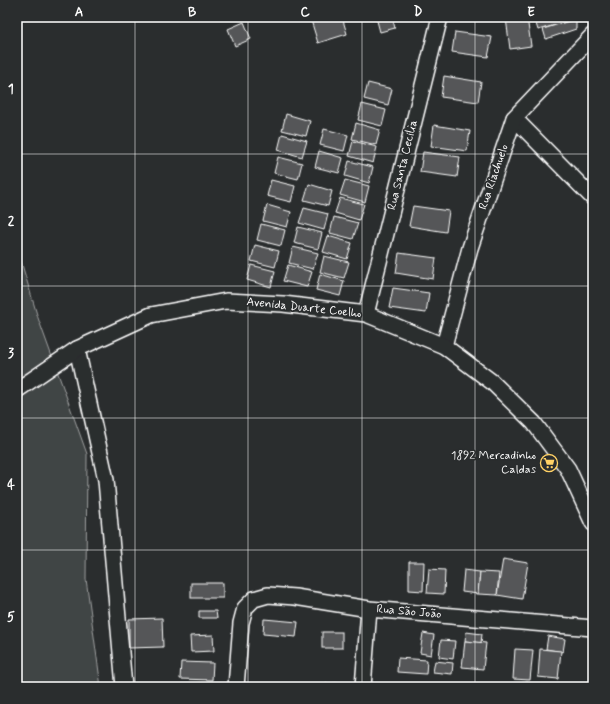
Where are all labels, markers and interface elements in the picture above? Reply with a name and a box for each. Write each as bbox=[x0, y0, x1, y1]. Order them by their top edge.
text: A bbox=[75, 4, 83, 21]
text: B bbox=[188, 4, 197, 21]
text: C bbox=[300, 4, 310, 21]
text: D bbox=[414, 4, 423, 21]
text: E bbox=[527, 4, 535, 21]
text: 1 bbox=[8, 81, 14, 98]
street label: Rua Santa Cecilia bbox=[384, 118, 422, 212]
street label: Rua Riachuelo bbox=[475, 142, 513, 212]
text: 2 bbox=[8, 213, 15, 230]
street label: Avenida Duarte Coelho bbox=[246, 294, 363, 322]
text: 3 bbox=[8, 345, 14, 362]
place label: 1892 Mercadinho Caldas bbox=[451, 448, 537, 478]
supermarket icon: 1892 Mercadinho Caldas bbox=[539, 453, 559, 473]
text: 4 bbox=[7, 477, 15, 494]
street label: Rua São João bbox=[376, 601, 442, 623]
text: 5 bbox=[7, 609, 15, 626]

